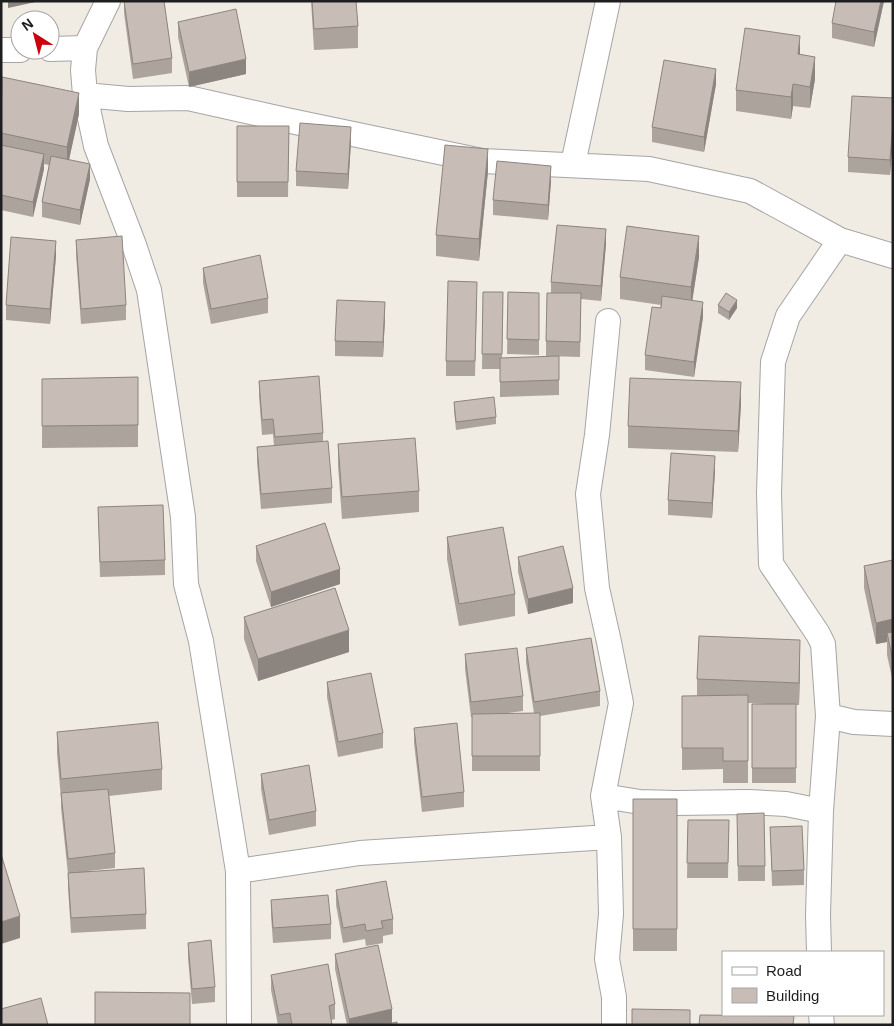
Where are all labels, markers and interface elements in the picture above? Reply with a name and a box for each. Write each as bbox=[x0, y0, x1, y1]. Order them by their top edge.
north arrow bbox=[10, 10, 60, 60]
text: N bbox=[19, 15, 36, 34]
legend bbox=[722, 951, 884, 1016]
text: Road bbox=[766, 962, 802, 979]
text: Building bbox=[766, 987, 819, 1004]

